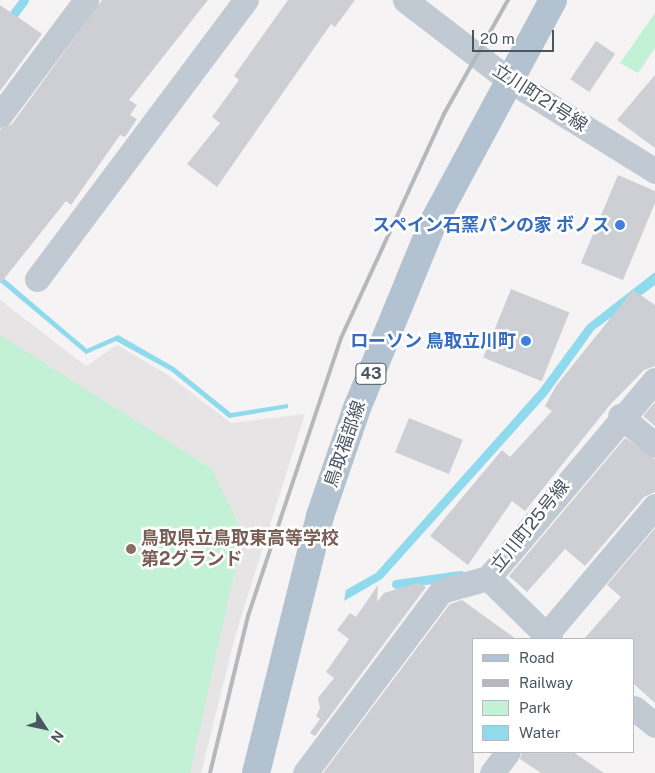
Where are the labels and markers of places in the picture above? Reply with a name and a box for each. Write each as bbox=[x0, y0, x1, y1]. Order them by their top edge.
place label: スペイン石窯パンの家 ボノス bbox=[372, 214, 610, 236]
marker: スペイン石窯パンの家 ボノス bbox=[614, 219, 626, 231]
place label: ローソン 鳥取立川町 bbox=[350, 330, 516, 352]
marker: ローソン 鳥取立川町 bbox=[520, 335, 532, 347]
place label: 鳥取県立鳥取東高等学校 第2グランド bbox=[141, 528, 339, 570]
marker: 鳥取県立鳥取東高等学校 第2グランド bbox=[125, 543, 137, 555]

